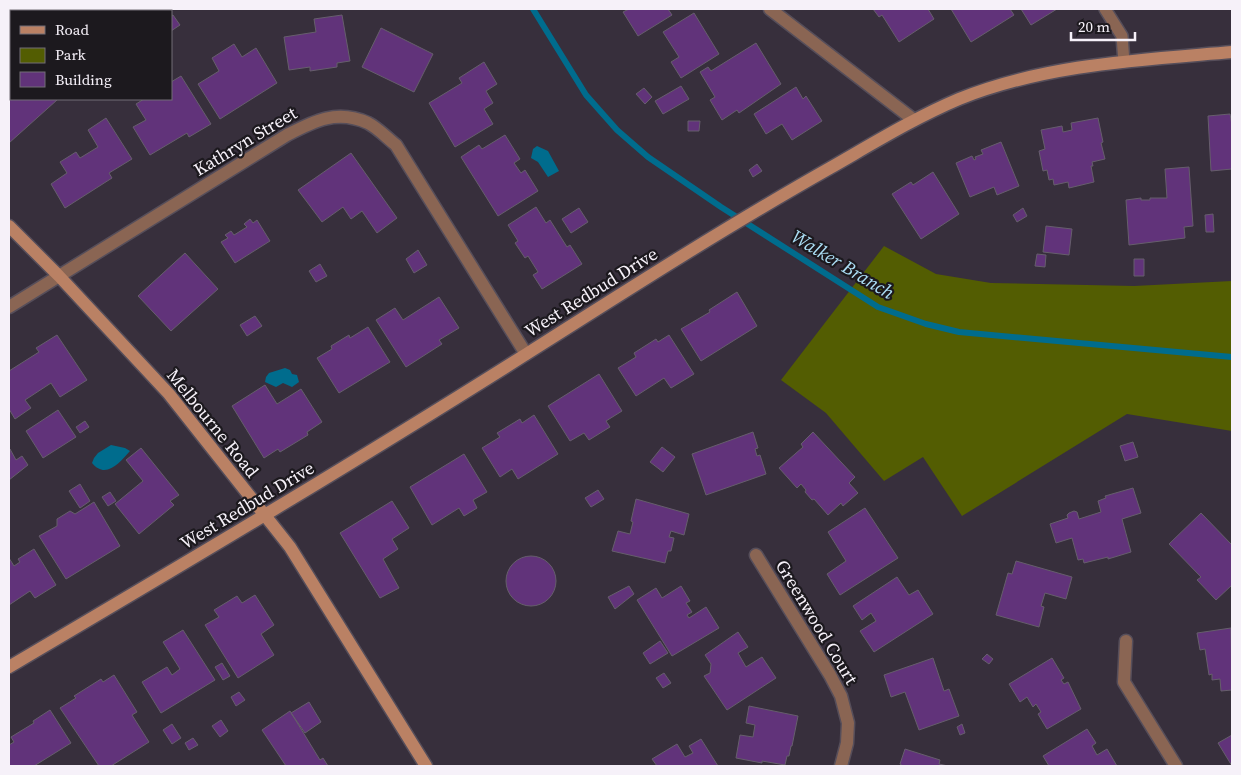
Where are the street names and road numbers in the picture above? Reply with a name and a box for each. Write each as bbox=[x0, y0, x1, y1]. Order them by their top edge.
street label: Kathryn Street bbox=[189, 100, 301, 182]
street label: West Redbud Drive bbox=[520, 241, 662, 343]
street label: Melbourne Road bbox=[161, 363, 265, 483]
street label: West Redbud Drive bbox=[175, 455, 319, 555]
street label: Greenwood Court bbox=[770, 555, 864, 689]

